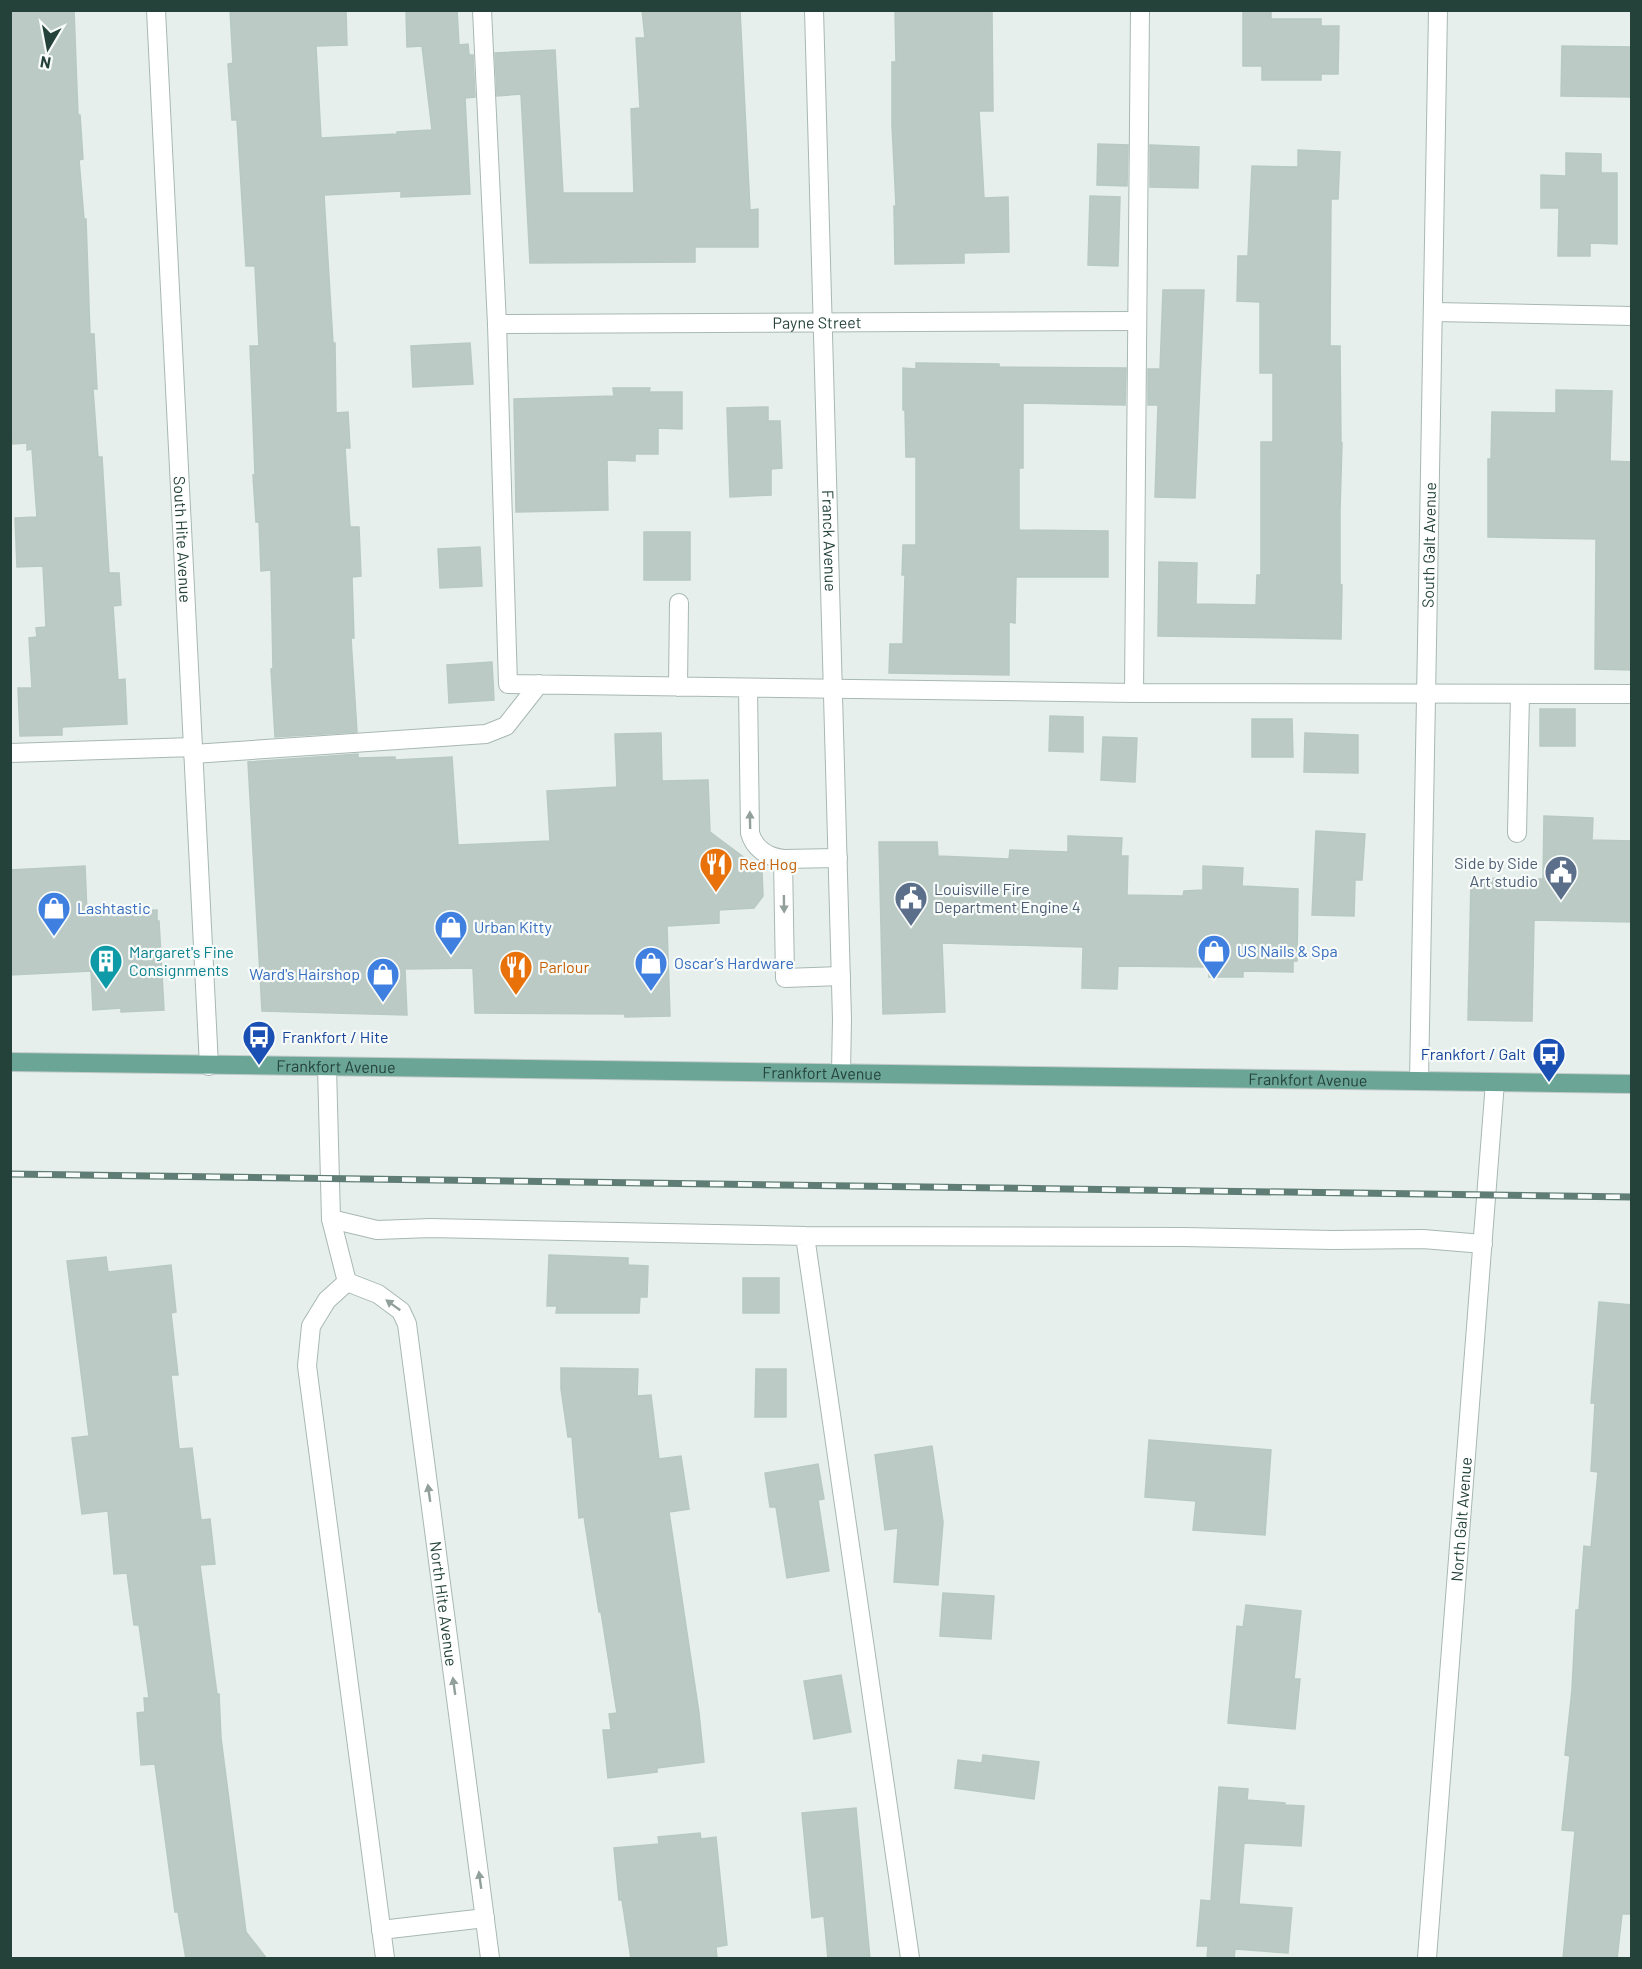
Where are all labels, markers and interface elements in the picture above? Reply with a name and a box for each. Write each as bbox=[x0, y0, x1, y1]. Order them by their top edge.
north arrow bbox=[18, 18, 78, 78]
text: N bbox=[38, 53, 52, 74]
street label: Payne Street bbox=[773, 312, 861, 332]
street label: South Hite Avenue bbox=[170, 475, 196, 603]
street label: South Galt Avenue bbox=[1418, 482, 1439, 608]
street label: Franck Avenue bbox=[819, 490, 841, 592]
one-way arrow bbox=[745, 810, 755, 829]
restaurant icon: Red Hog bbox=[698, 846, 734, 893]
place label: Side by Side Art studio bbox=[1454, 853, 1538, 890]
place label: Red Hog bbox=[739, 854, 797, 873]
public building icon: Side by Side Art studio bbox=[1543, 854, 1579, 901]
place label: Louisville Fire Department Engine 4 bbox=[934, 879, 1081, 916]
public building icon: Louisville Fire Department Engine 4 bbox=[893, 880, 929, 927]
shop icon: Lashtastic bbox=[36, 890, 72, 937]
one-way arrow bbox=[779, 895, 789, 914]
place label: Lashtastic bbox=[77, 898, 151, 917]
shop icon: Urban Kitty bbox=[433, 909, 469, 956]
place label: Urban Kitty bbox=[474, 917, 552, 936]
shop icon: US Nails & Spa bbox=[1196, 933, 1232, 980]
place label: US Nails & Spa bbox=[1237, 941, 1338, 960]
place label: Margaret's Fine Consignments bbox=[129, 942, 234, 979]
building icon: Margaret's Fine Consignments bbox=[88, 943, 124, 990]
shop icon: Oscar’s Hardware bbox=[633, 945, 669, 992]
restaurant icon: Parlour bbox=[498, 949, 534, 996]
place label: Oscar’s Hardware bbox=[674, 953, 794, 972]
shop icon: Ward's Hairshop bbox=[365, 956, 401, 1003]
place label: Parlour bbox=[539, 957, 589, 976]
place label: Ward's Hairshop bbox=[249, 964, 360, 983]
bus stop icon: Frankfort / Hite bbox=[241, 1019, 277, 1066]
place label: Frankfort / Hite bbox=[282, 1027, 388, 1046]
bus stop icon: Frankfort / Galt bbox=[1531, 1036, 1567, 1083]
place label: Frankfort / Galt bbox=[1421, 1044, 1526, 1063]
street label: Frankfort Avenue bbox=[276, 1056, 396, 1076]
street label: Frankfort Avenue bbox=[762, 1062, 882, 1083]
street label: Frankfort Avenue bbox=[1248, 1069, 1368, 1089]
one-way arrow bbox=[385, 1299, 401, 1311]
street label: North Galt Avenue bbox=[1446, 1456, 1475, 1582]
one-way arrow bbox=[424, 1483, 433, 1502]
street label: North Hite Avenue bbox=[427, 1540, 462, 1667]
one-way arrow bbox=[450, 1677, 459, 1696]
one-way arrow bbox=[475, 1870, 484, 1889]

